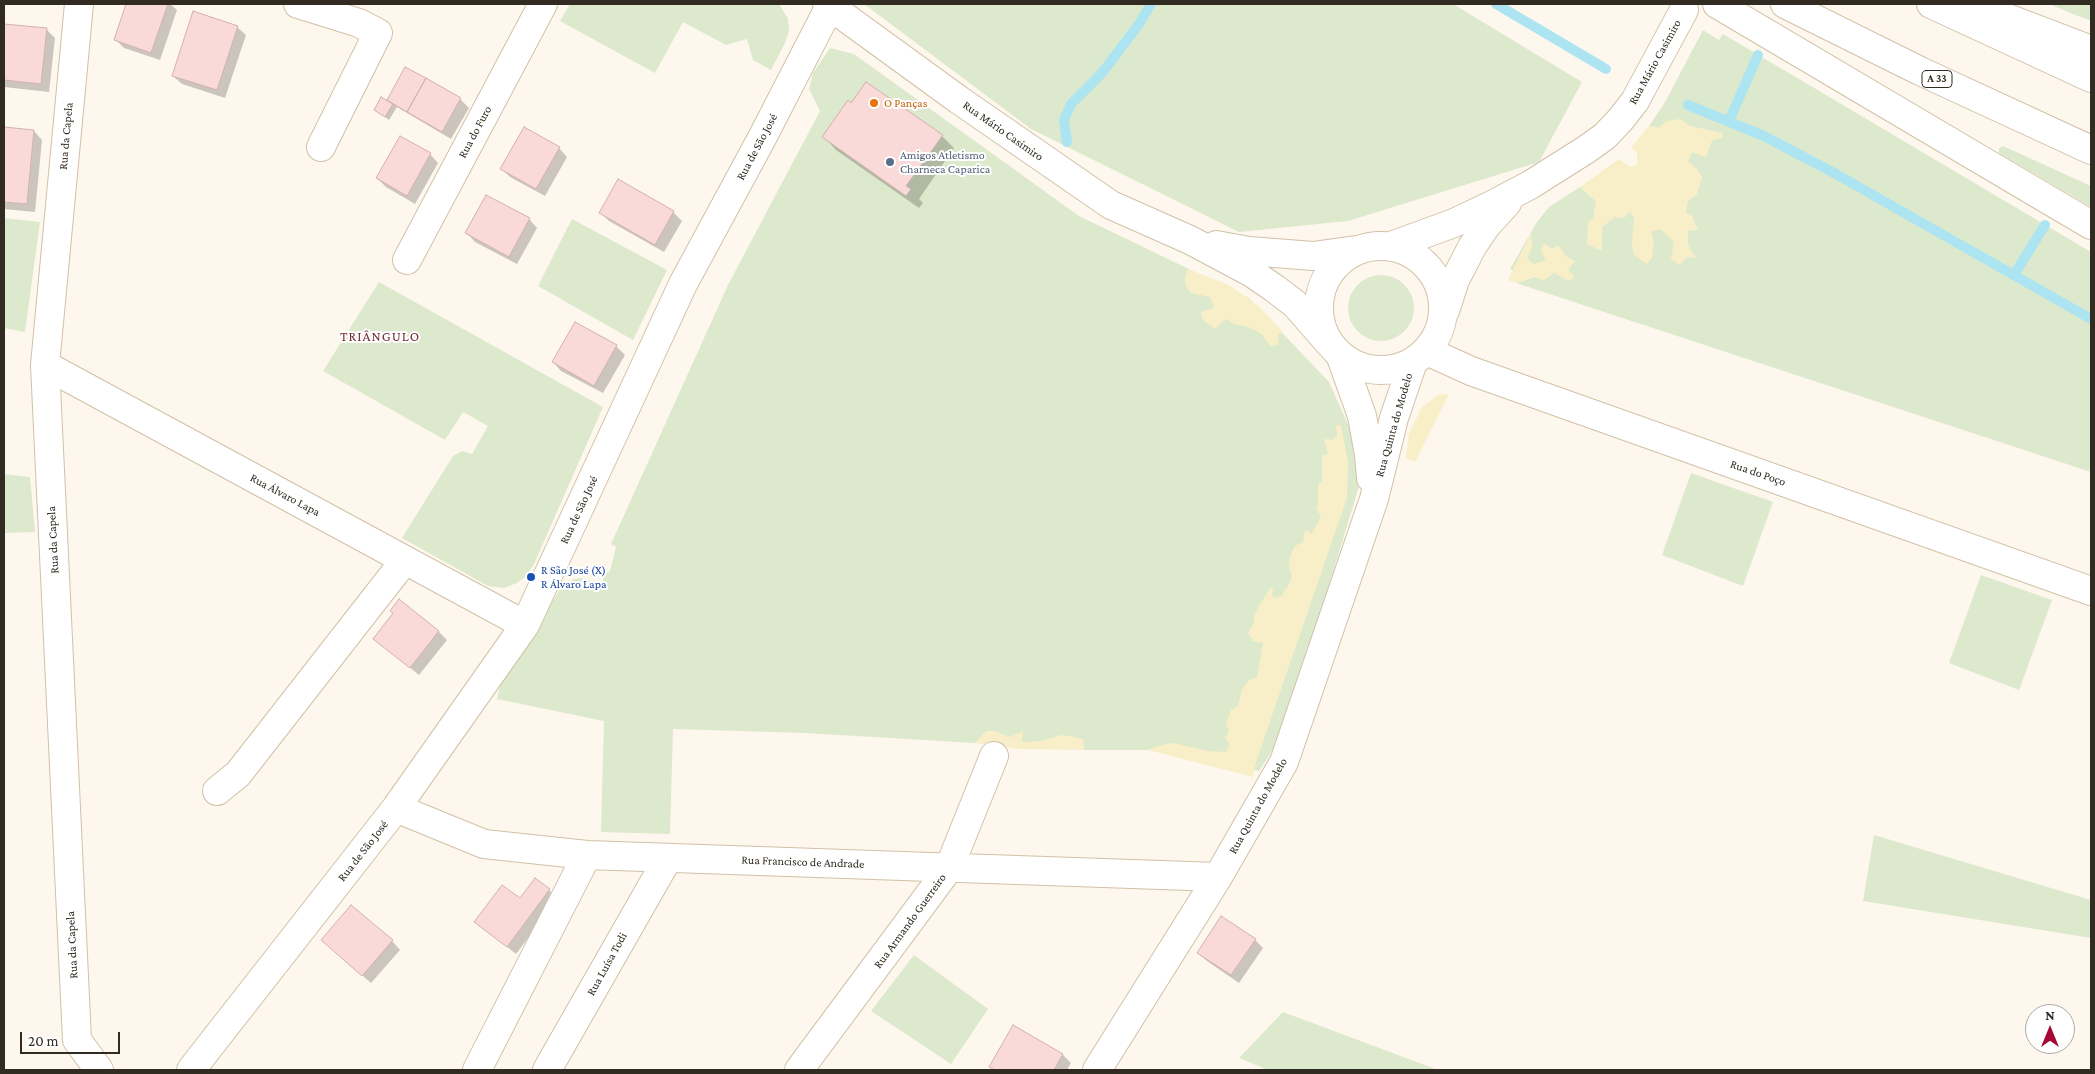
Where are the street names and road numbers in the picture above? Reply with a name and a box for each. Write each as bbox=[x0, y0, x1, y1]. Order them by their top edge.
street label: Rua Mário Casimiro bbox=[1626, 17, 1684, 107]
road number: A 33 bbox=[1922, 70, 1952, 88]
street label: Rua Mário Casimiro bbox=[960, 98, 1046, 164]
street label: Rua da Capela bbox=[56, 102, 76, 170]
street label: Rua do Furo bbox=[455, 103, 495, 161]
street label: Rua de São José bbox=[733, 111, 781, 183]
street label: Rua Quinta do Modelo bbox=[1372, 371, 1416, 479]
street label: Rua do Poço bbox=[1728, 457, 1788, 489]
street label: Rua Álvaro Lapa bbox=[248, 471, 322, 519]
street label: Rua de São José bbox=[557, 474, 601, 546]
street label: Rua da Capela bbox=[44, 506, 62, 574]
street label: Rua Quinta do Modelo bbox=[1226, 755, 1290, 857]
street label: Rua de São José bbox=[335, 818, 391, 884]
street label: Rua Francisco de Andrade bbox=[741, 853, 865, 871]
street label: Rua Armando Guerreiro bbox=[871, 871, 949, 971]
street label: Rua da Capela bbox=[63, 911, 81, 979]
street label: Rua Luísa Todi bbox=[584, 930, 630, 998]

